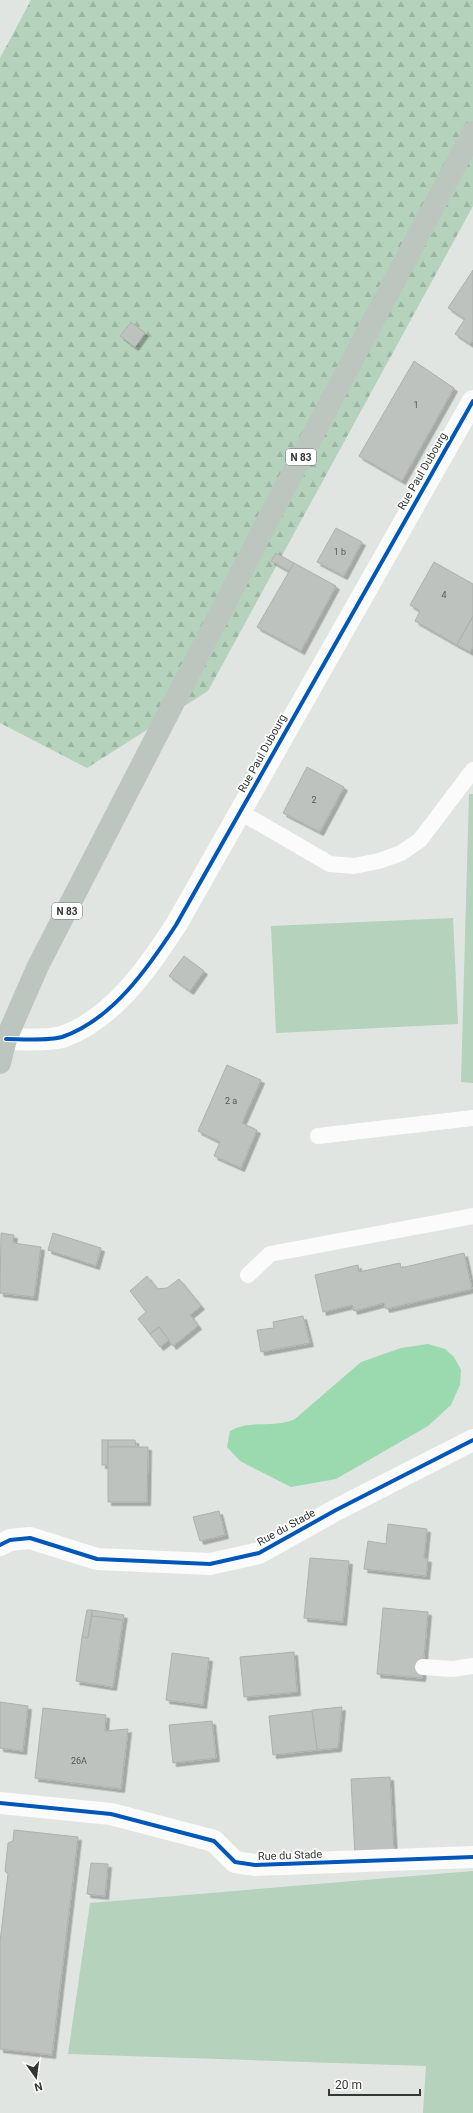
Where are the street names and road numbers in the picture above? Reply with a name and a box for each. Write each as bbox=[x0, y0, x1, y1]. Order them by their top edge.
street label: Rue Paul Dubourg bbox=[395, 430, 450, 512]
road number: N 83 bbox=[286, 449, 316, 465]
street label: Rue Paul Dubourg bbox=[236, 712, 289, 795]
road number: N 83 bbox=[52, 903, 82, 919]
street label: Rue du Stade bbox=[255, 1506, 318, 1549]
street label: Rue du Stade bbox=[258, 1848, 323, 1863]

